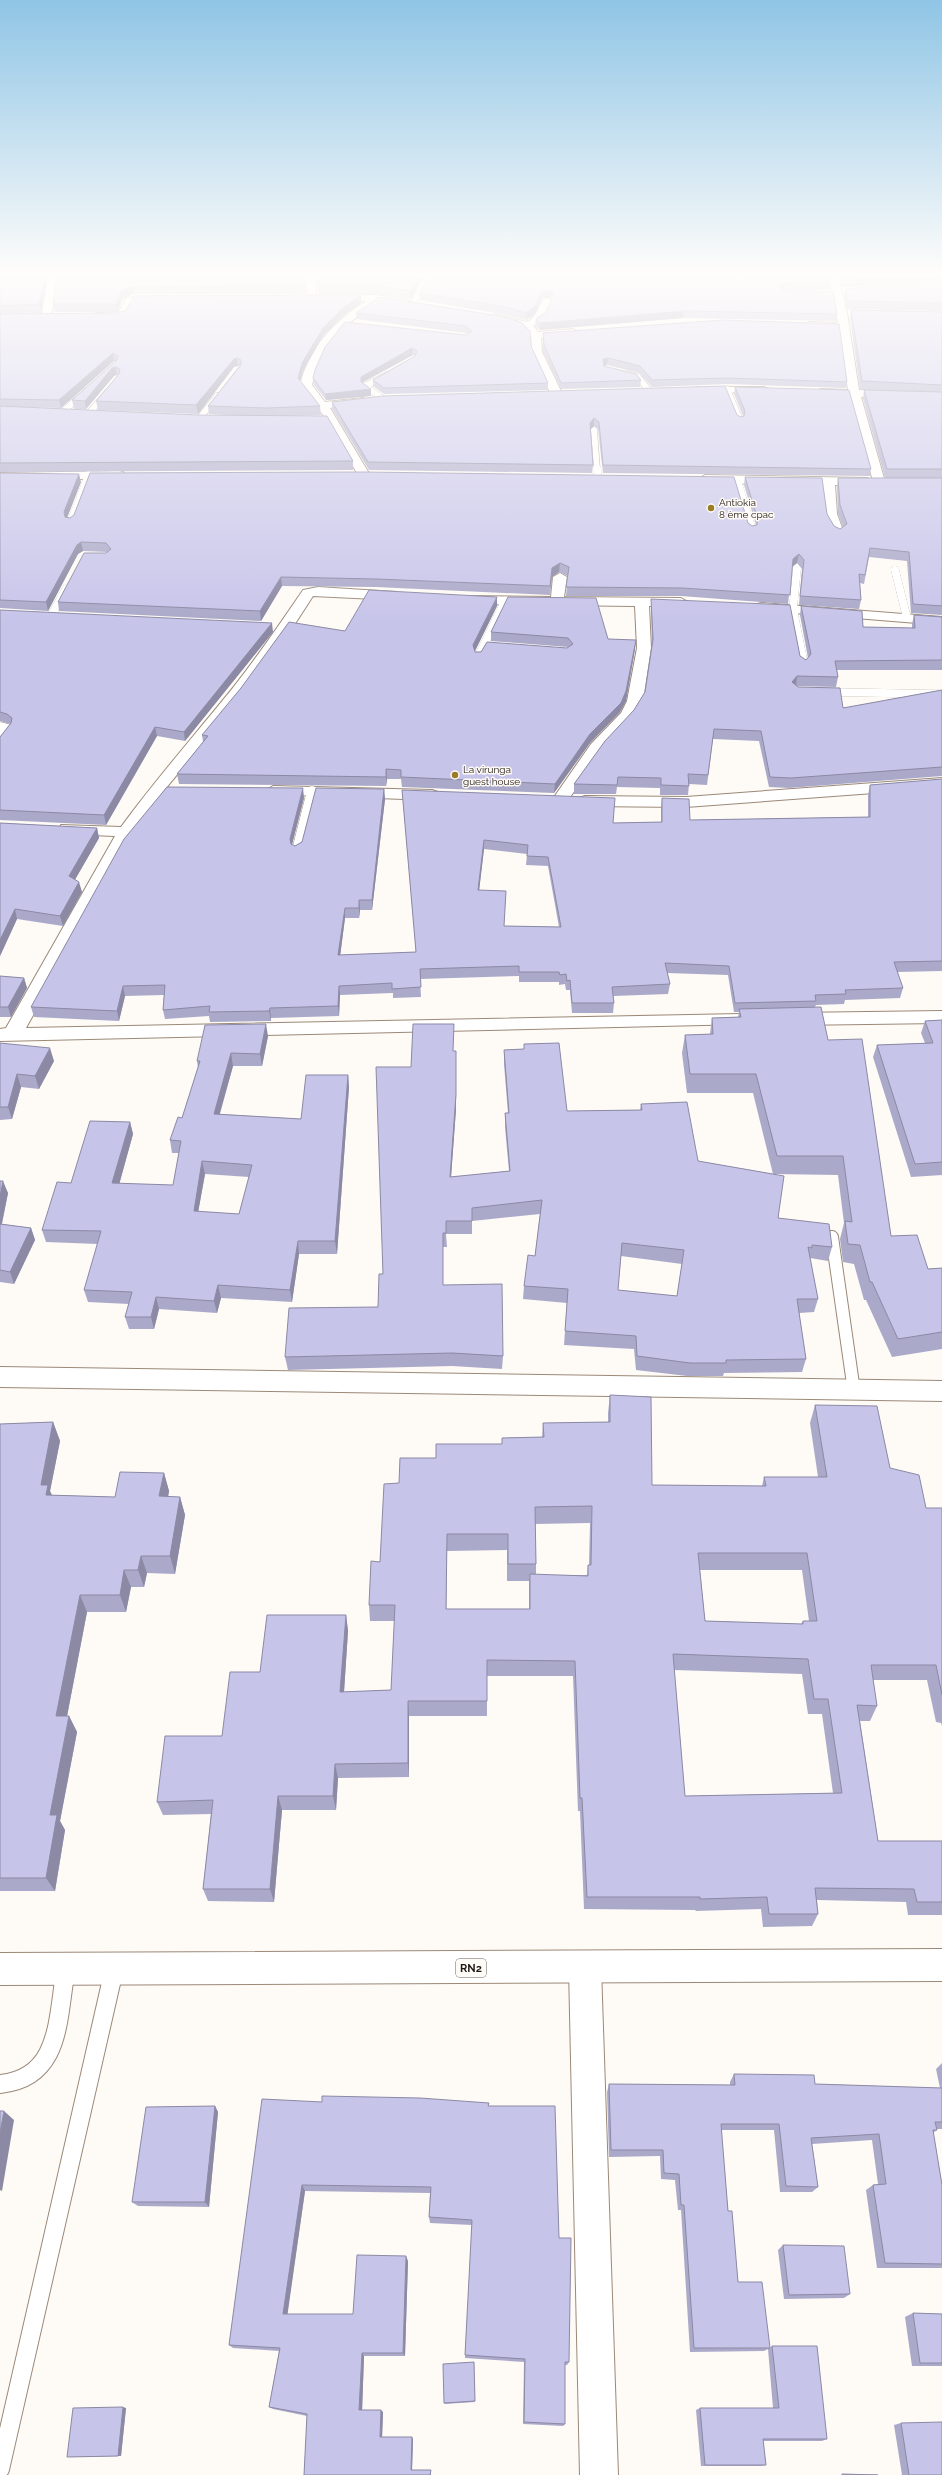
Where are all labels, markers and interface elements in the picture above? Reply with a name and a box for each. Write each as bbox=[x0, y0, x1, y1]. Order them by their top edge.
place label: Antiokia 8 ème cpac bbox=[719, 497, 774, 520]
marker: Antiokia 8 ème cpac bbox=[706, 503, 716, 513]
place label: La virunga guest house bbox=[463, 764, 520, 787]
marker: La virunga guest house bbox=[450, 770, 460, 780]
road number: RN2 bbox=[456, 1959, 486, 1977]

